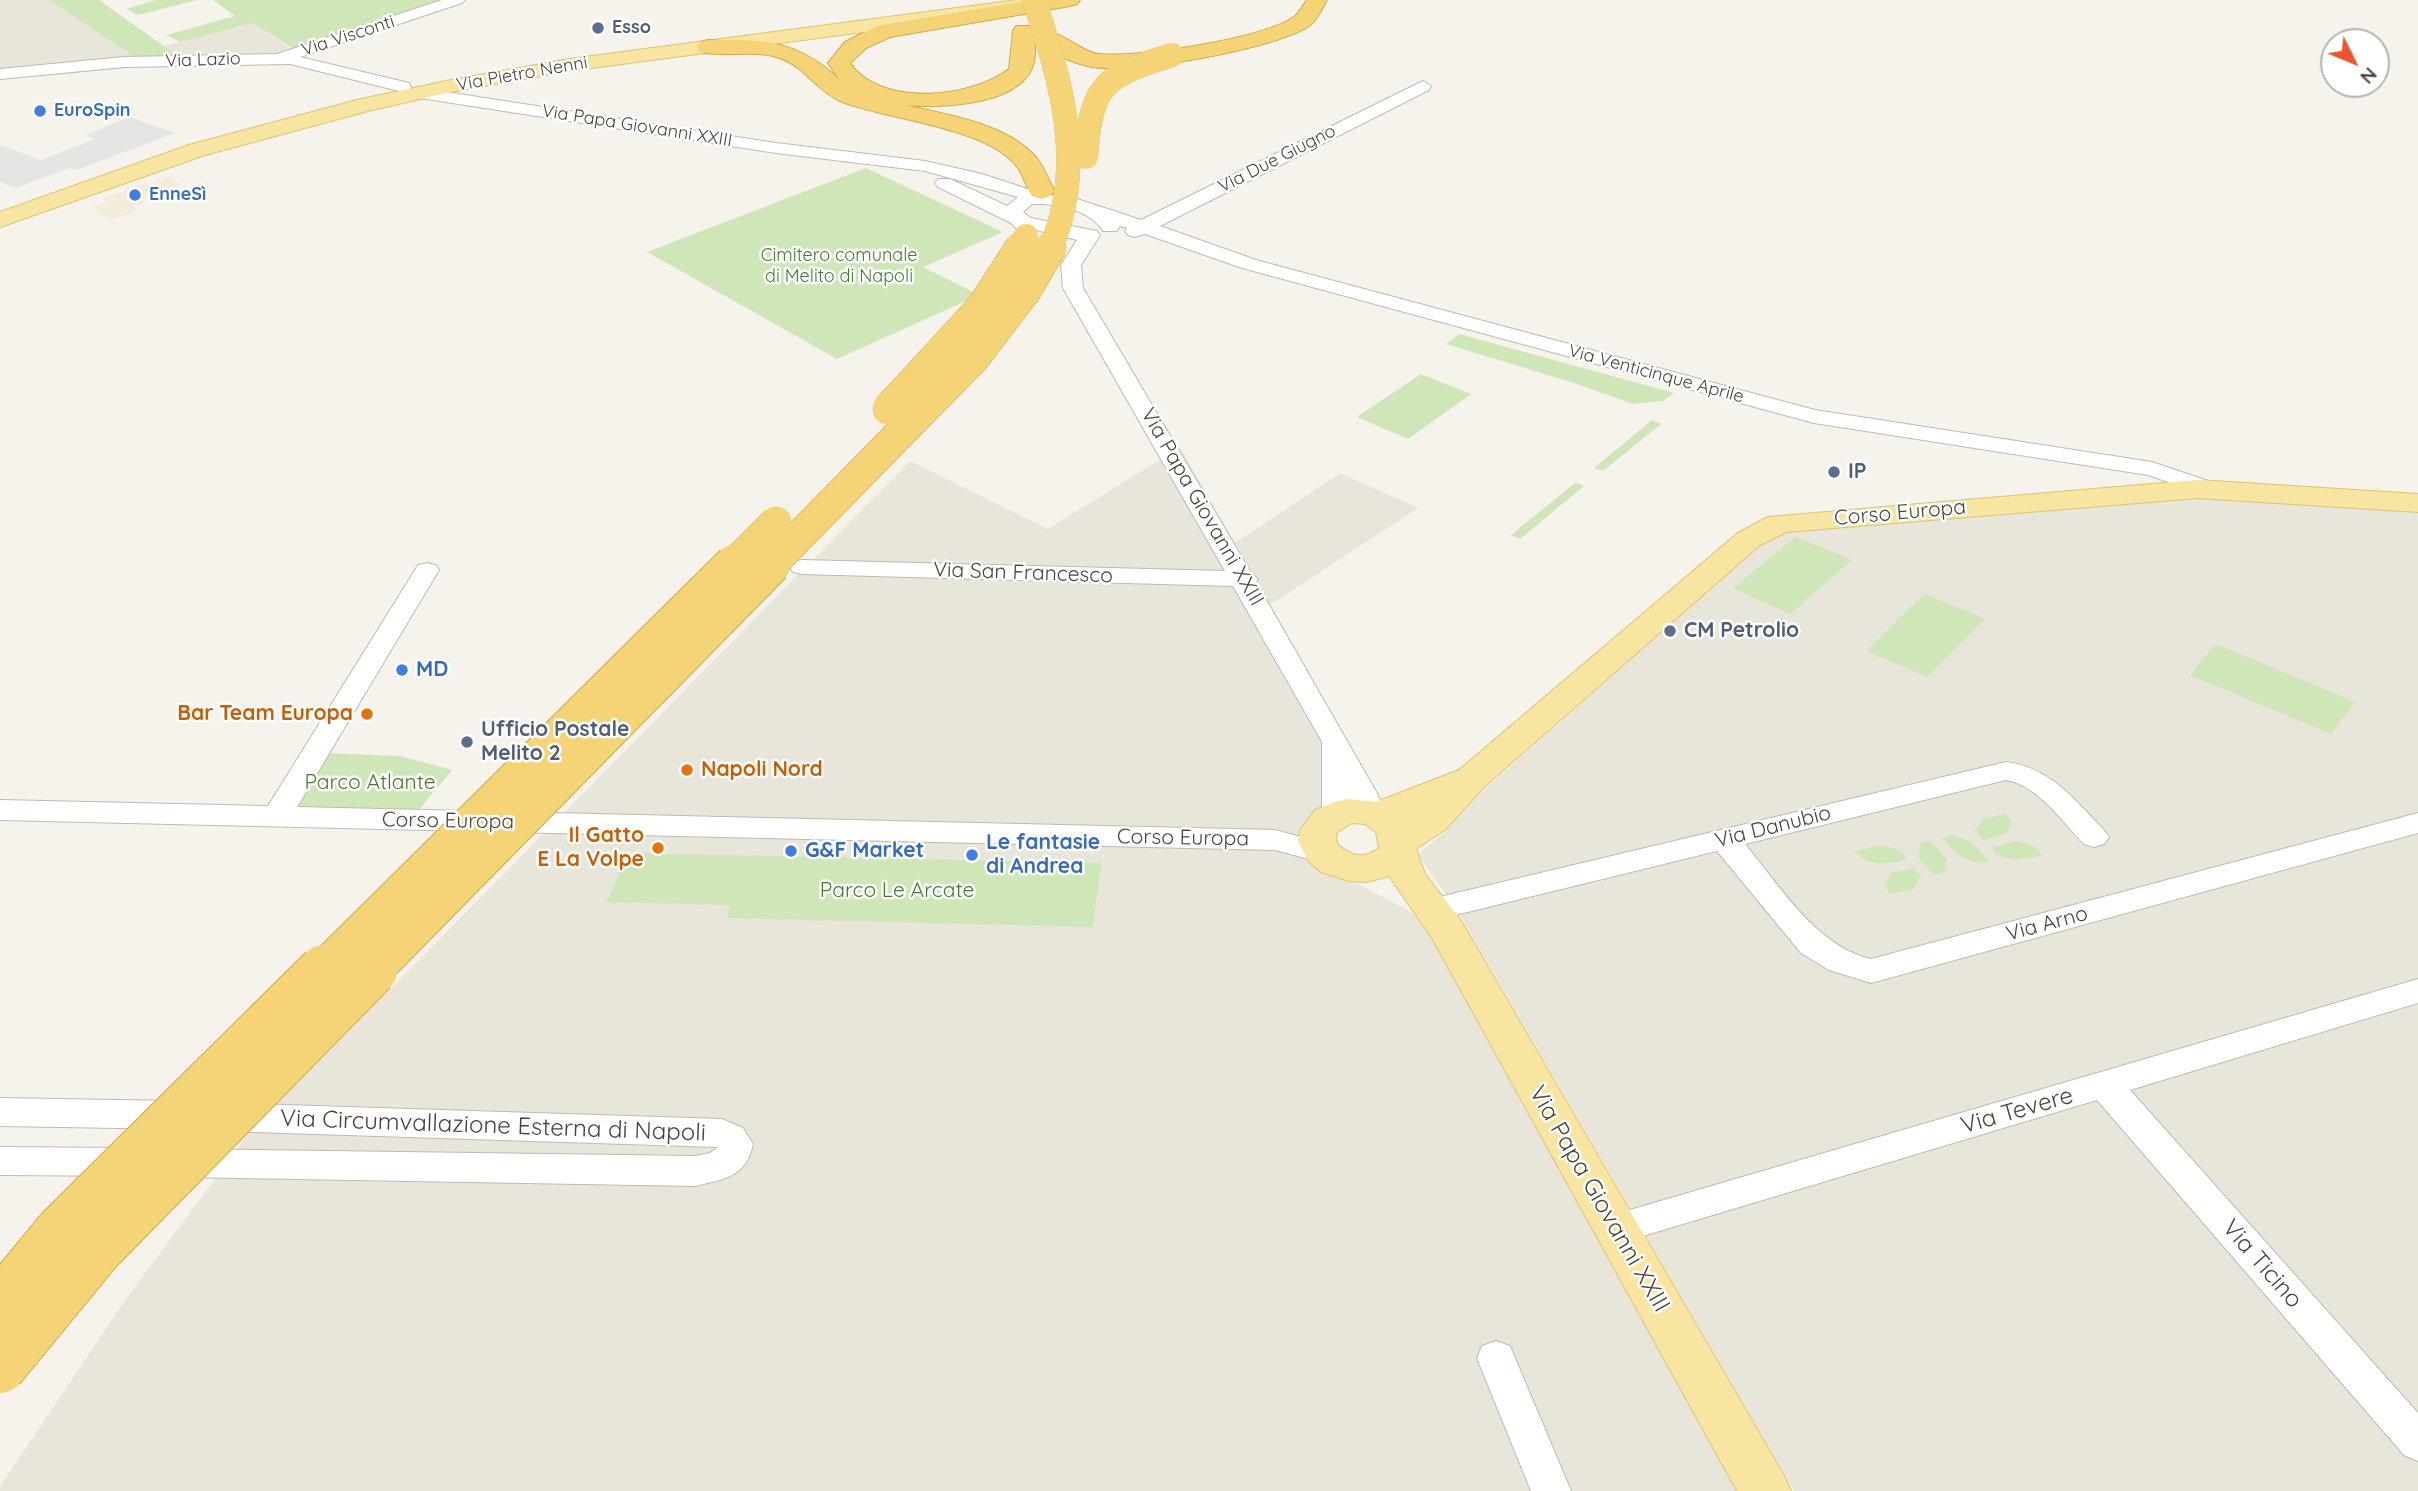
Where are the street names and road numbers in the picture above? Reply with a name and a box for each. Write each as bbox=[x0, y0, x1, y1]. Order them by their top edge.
street label: Via Visconti bbox=[299, 11, 397, 61]
street label: Via Lazio bbox=[165, 48, 241, 72]
street label: Via Pietro Nenni bbox=[455, 52, 589, 96]
street label: Via Papa Giovanni XXIII bbox=[540, 100, 734, 152]
street label: Via Due Giugno bbox=[1215, 120, 1339, 198]
street label: Via Venticinque Aprile bbox=[1566, 340, 1746, 408]
street label: Via Papa Giovanni XXIII bbox=[1135, 404, 1269, 610]
street label: Corso Europa bbox=[1833, 495, 1967, 531]
street label: Via San Francesco bbox=[933, 557, 1113, 589]
street label: Via Danubio bbox=[1712, 800, 1834, 854]
street label: Corso Europa bbox=[382, 807, 514, 835]
street label: Corso Europa bbox=[1117, 824, 1249, 852]
street label: Via Arno bbox=[2003, 901, 2091, 947]
street label: Via Papa Giovanni XXIII bbox=[1522, 1081, 1676, 1317]
street label: Via Tevere bbox=[1957, 1081, 2077, 1141]
street label: Via Circumvallazione Esterna di Napoli bbox=[280, 1104, 706, 1148]
street label: Via Ticino bbox=[2216, 1214, 2308, 1314]

